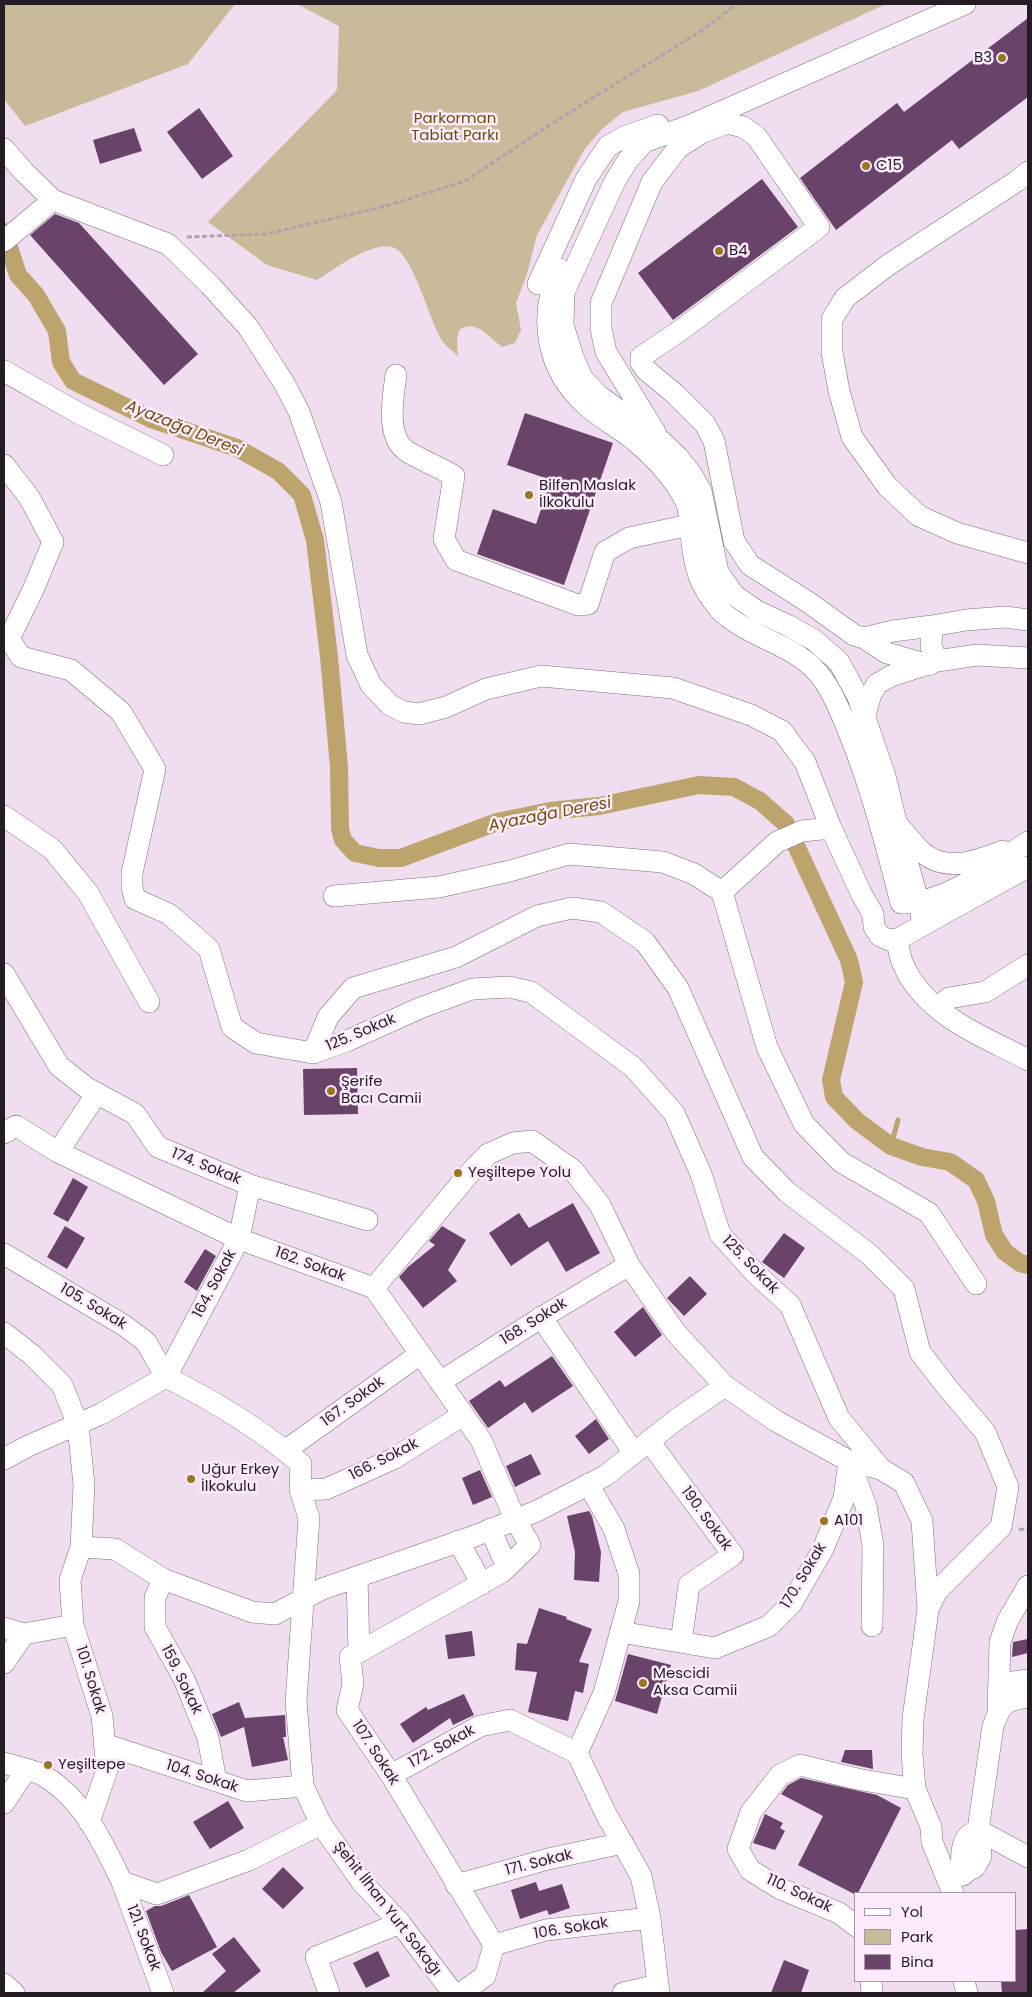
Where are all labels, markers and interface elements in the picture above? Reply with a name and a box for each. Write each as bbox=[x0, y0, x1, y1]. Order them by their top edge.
place label: B3 bbox=[974, 49, 992, 67]
marker: B3 bbox=[996, 52, 1008, 64]
park label: Parkorman Tabiat Parkı bbox=[411, 110, 499, 145]
place label: C15 bbox=[876, 157, 902, 175]
marker: C15 bbox=[860, 160, 872, 172]
place label: B4 bbox=[729, 242, 748, 260]
marker: B4 bbox=[713, 245, 725, 257]
water label: Ayazağa Deresi bbox=[123, 397, 245, 461]
place label: Bilfen Maslak İlkokulu bbox=[539, 477, 636, 512]
marker: Bilfen Maslak İlkokulu bbox=[523, 489, 535, 501]
water label: Ayazağa Deresi bbox=[487, 794, 613, 836]
street label: 125. Sokak bbox=[323, 1010, 399, 1056]
place label: Şerife Bacı Camii bbox=[341, 1073, 422, 1108]
marker: Şerife Bacı Camii bbox=[325, 1085, 337, 1097]
street label: 174. Sokak bbox=[169, 1145, 243, 1189]
place label: Yeşiltepe Yolu bbox=[468, 1164, 571, 1182]
marker: Yeşiltepe Yolu bbox=[452, 1167, 464, 1179]
street label: 125. Sokak bbox=[718, 1232, 782, 1298]
street label: 162. Sokak bbox=[272, 1244, 348, 1286]
street label: 164. Sokak bbox=[189, 1247, 241, 1321]
street label: 105. Sokak bbox=[56, 1280, 130, 1334]
street label: 168. Sokak bbox=[497, 1295, 571, 1349]
street label: 167. Sokak bbox=[318, 1373, 388, 1431]
street label: 166. Sokak bbox=[347, 1435, 421, 1485]
place label: Uğur Erkey İlkokulu bbox=[201, 1461, 279, 1496]
marker: Uğur Erkey İlkokulu bbox=[185, 1473, 197, 1485]
street label: 190. Sokak bbox=[677, 1483, 735, 1555]
place label: A101 bbox=[834, 1512, 863, 1530]
marker: A101 bbox=[818, 1515, 830, 1527]
street label: 170. Sokak bbox=[777, 1540, 831, 1612]
street label: 159. Sokak bbox=[157, 1642, 205, 1718]
street label: 101. Sokak bbox=[71, 1644, 109, 1716]
place label: Mescidi Aksa Camii bbox=[653, 1665, 737, 1700]
marker: Mescidi Aksa Camii bbox=[637, 1677, 649, 1689]
street label: 107. Sokak bbox=[347, 1717, 403, 1789]
street label: 172. Sokak bbox=[406, 1721, 478, 1773]
place label: Yeşiltepe bbox=[58, 1756, 125, 1774]
street label: 104. Sokak bbox=[164, 1757, 240, 1797]
marker: Yeşiltepe bbox=[42, 1759, 54, 1771]
street label: Şehit İlhan Yurt Sokağı bbox=[329, 1838, 445, 1980]
street label: 171. Sokak bbox=[503, 1846, 575, 1880]
street label: 110. Sokak bbox=[763, 1871, 835, 1917]
legend bbox=[854, 1892, 1017, 1982]
text: Yol bbox=[901, 1901, 923, 1922]
street label: 121. Sokak bbox=[122, 1902, 164, 1974]
street label: 106. Sokak bbox=[533, 1914, 609, 1944]
text: Park bbox=[901, 1926, 933, 1947]
text: Bina bbox=[901, 1951, 934, 1972]

